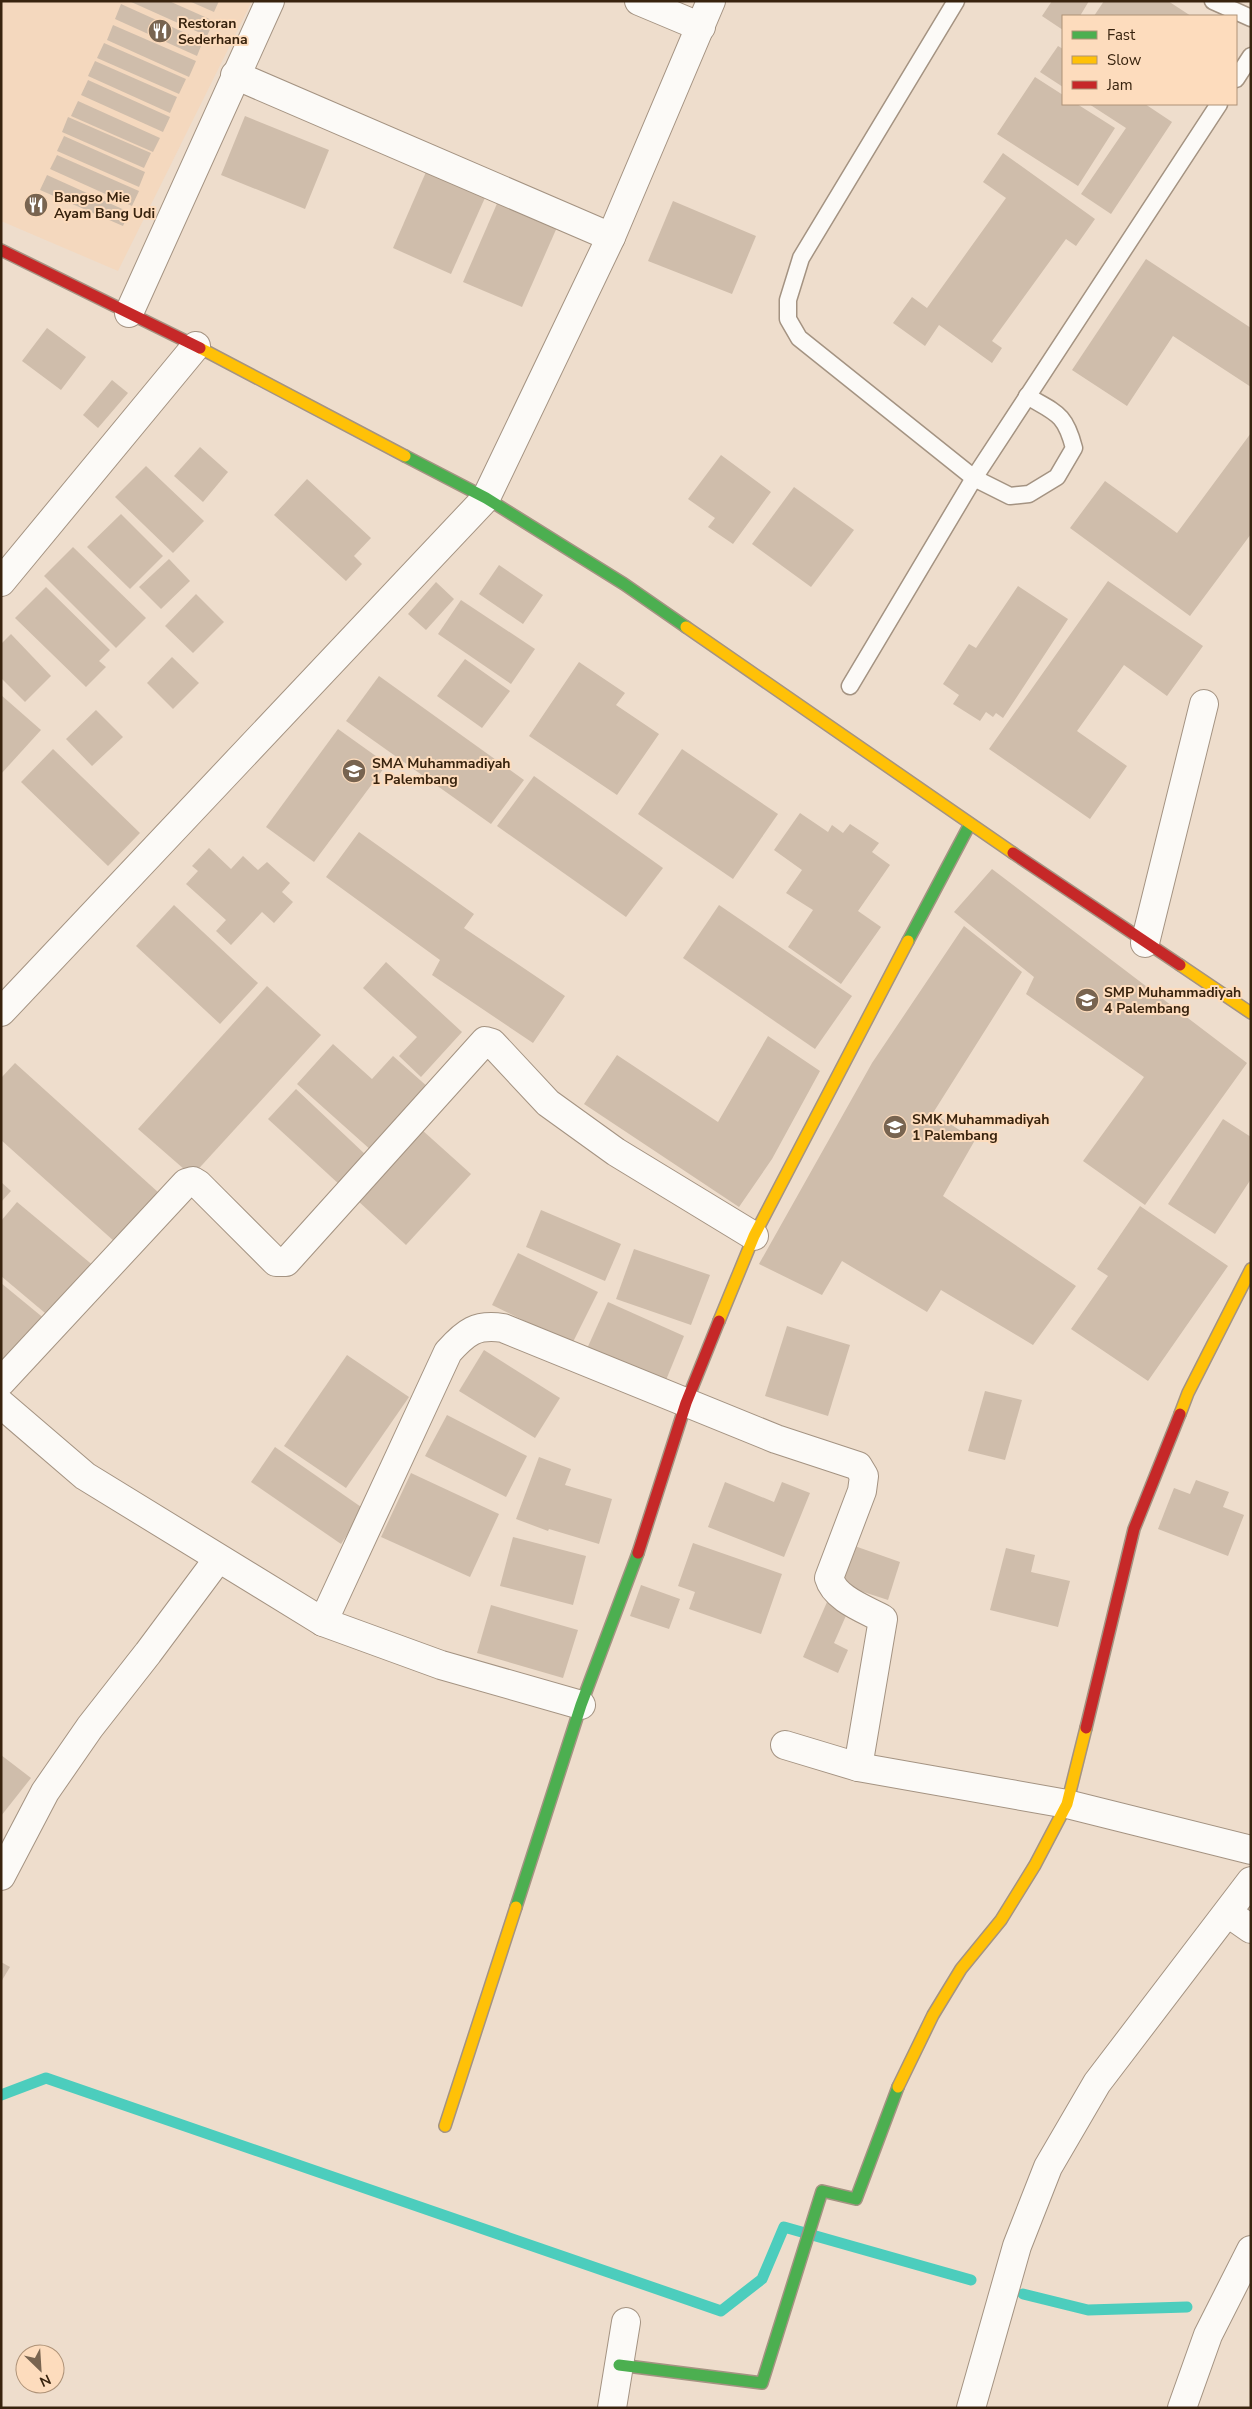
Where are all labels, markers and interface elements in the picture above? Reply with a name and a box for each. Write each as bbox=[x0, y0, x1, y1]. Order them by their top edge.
place label: Restoran Sederhana bbox=[178, 14, 248, 49]
legend bbox=[1062, 15, 1237, 105]
restaurant icon: Restoran Sederhana bbox=[147, 18, 173, 44]
text: Fast bbox=[1107, 25, 1136, 45]
text: Slow bbox=[1107, 50, 1142, 70]
text: Jam bbox=[1106, 75, 1133, 95]
place label: Bangso Mie Ayam Bang Udi bbox=[54, 188, 155, 223]
restaurant icon: Bangso Mie Ayam Bang Udi bbox=[23, 192, 49, 218]
place label: SMA Muhammadiyah 1 Palembang bbox=[372, 754, 511, 789]
school or university icon: SMA Muhammadiyah 1 Palembang bbox=[341, 758, 367, 784]
place label: SMP Muhammadiyah 4 Palembang bbox=[1104, 983, 1241, 1018]
school or university icon: SMP Muhammadiyah 4 Palembang bbox=[1074, 987, 1100, 1013]
place label: SMK Muhammadiyah 1 Palembang bbox=[912, 1110, 1049, 1145]
school or university icon: SMK Muhammadiyah 1 Palembang bbox=[882, 1114, 908, 1140]
north arrow bbox=[15, 2344, 65, 2394]
text: N bbox=[37, 2370, 54, 2391]

